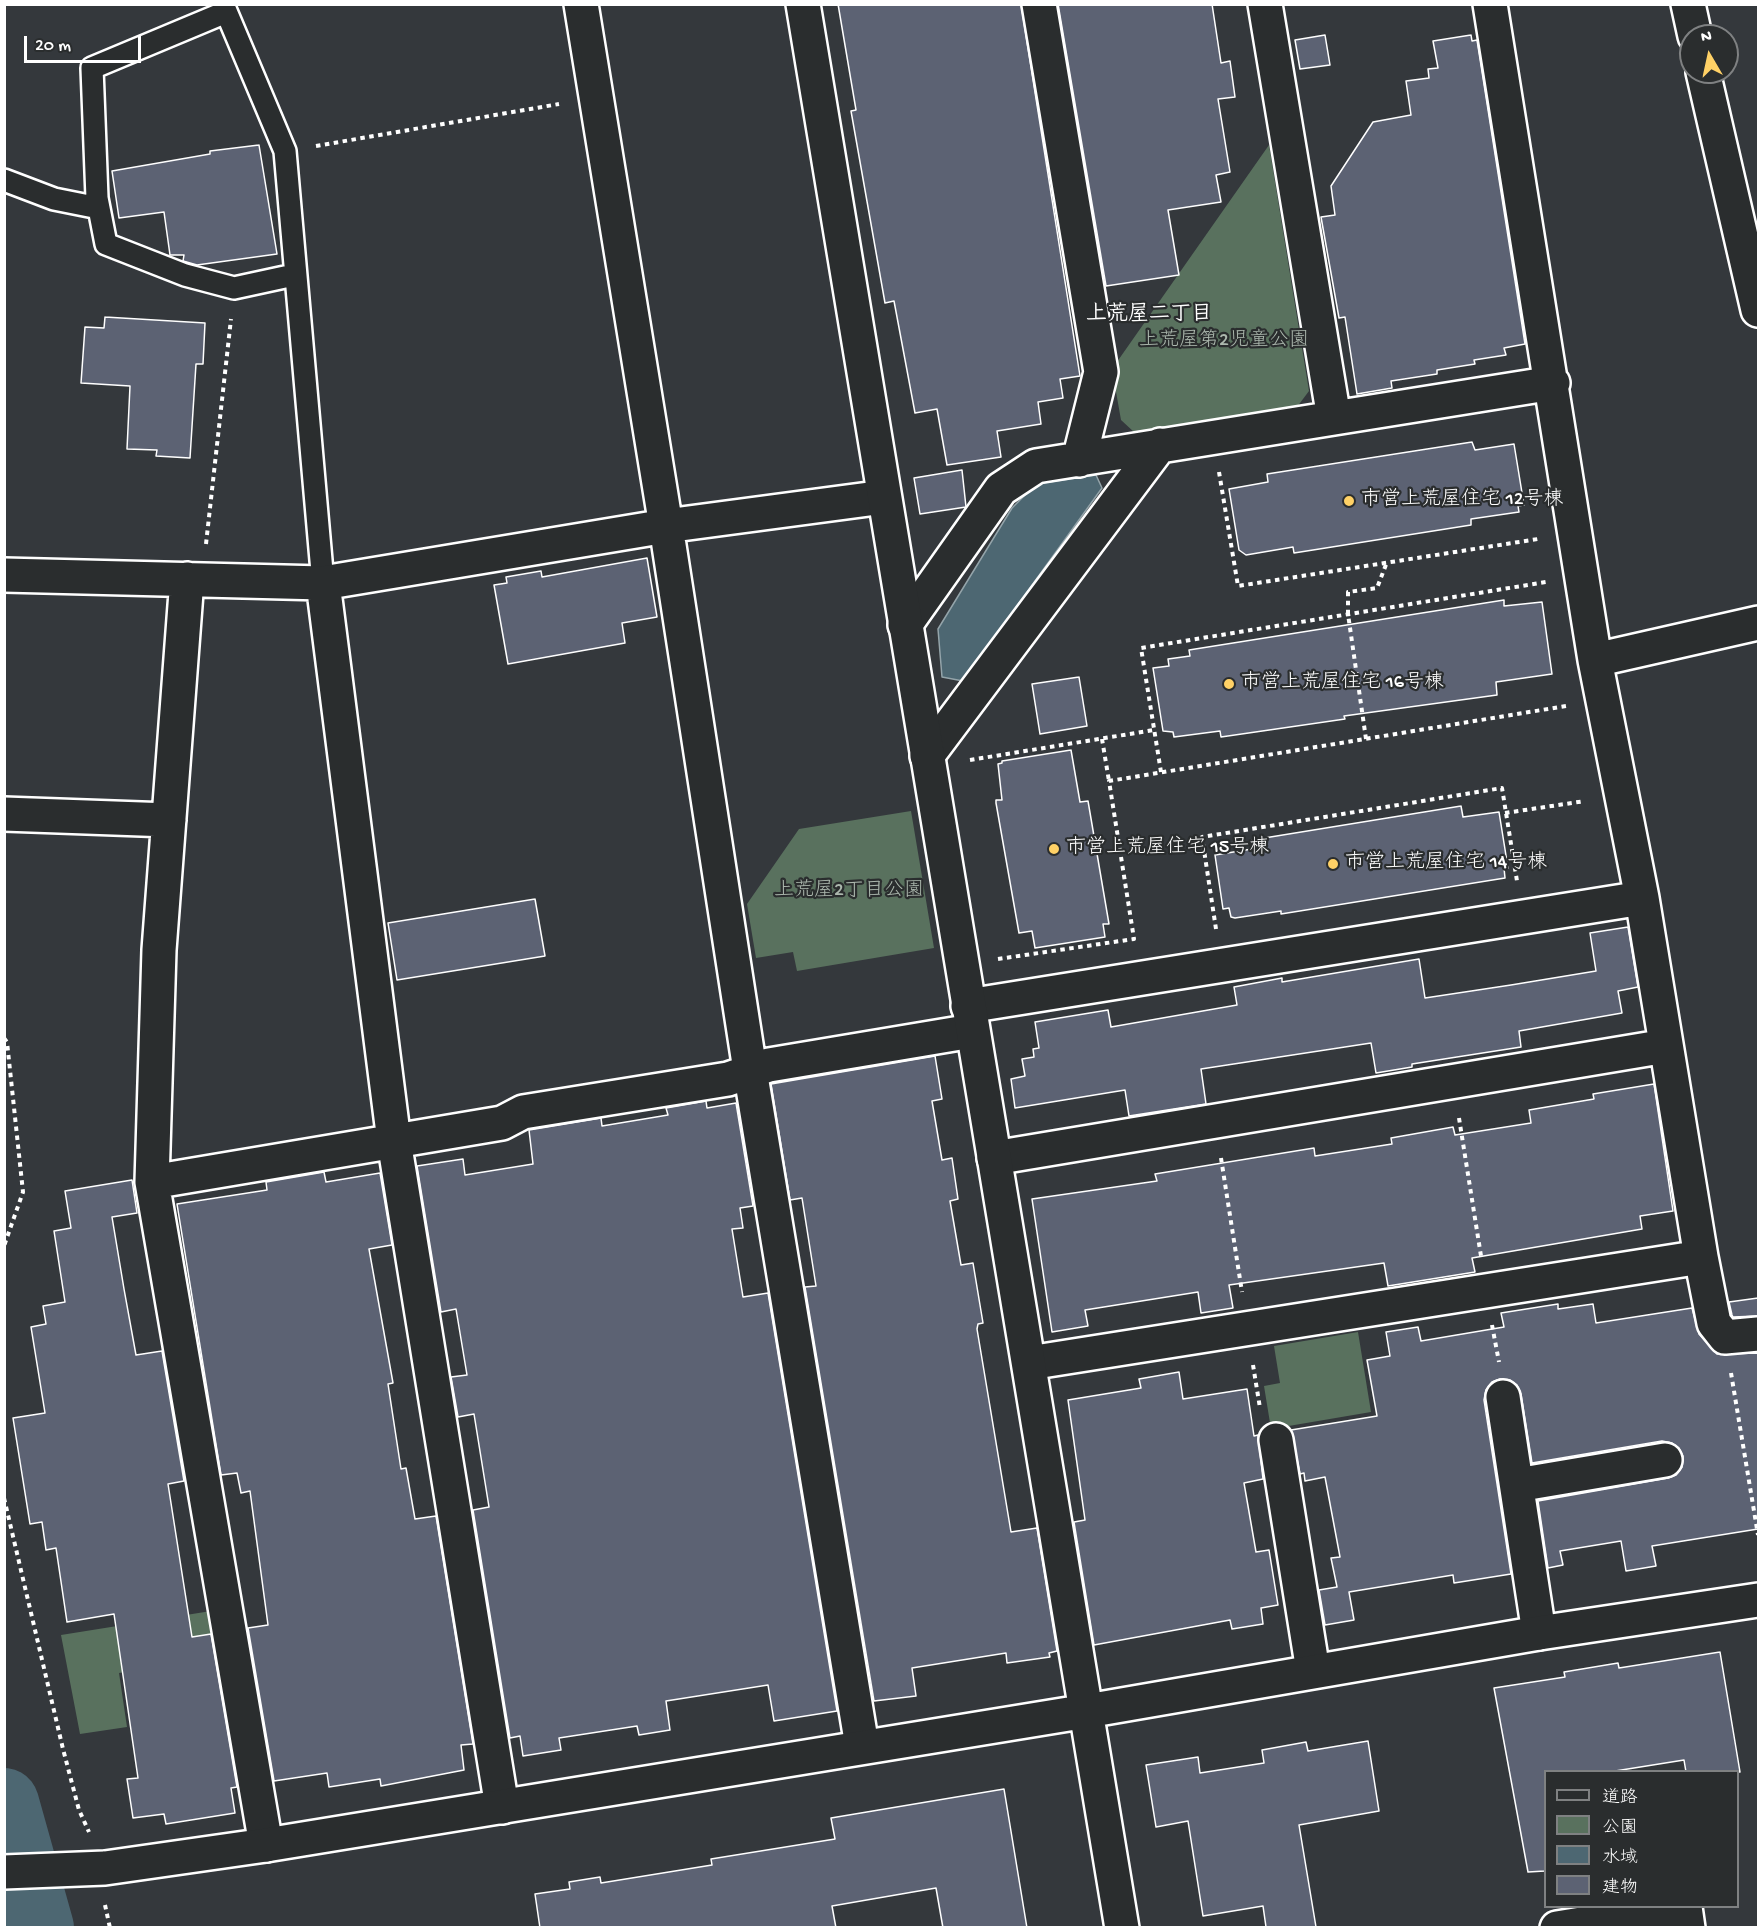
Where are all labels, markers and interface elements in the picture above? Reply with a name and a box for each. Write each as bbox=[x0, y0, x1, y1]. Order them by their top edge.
scale bar bbox=[27, 24, 144, 62]
north arrow bbox=[1679, 24, 1739, 84]
text: N bbox=[1700, 28, 1713, 48]
text: 20 m bbox=[35, 36, 71, 57]
district label: 上荒屋二丁目 bbox=[1086, 303, 1212, 329]
park label: 上荒屋第2児童公園 bbox=[1139, 330, 1309, 354]
place label: 市営上荒屋住宅 12号棟 bbox=[1361, 489, 1564, 513]
marker: 市営上荒屋住宅 12号棟 bbox=[1342, 494, 1356, 508]
place label: 市営上荒屋住宅 16号棟 bbox=[1241, 672, 1444, 696]
marker: 市営上荒屋住宅 16号棟 bbox=[1222, 677, 1236, 691]
place label: 市営上荒屋住宅 15号棟 bbox=[1066, 837, 1269, 861]
marker: 市営上荒屋住宅 15号棟 bbox=[1047, 842, 1061, 856]
place label: 市営上荒屋住宅 14号棟 bbox=[1345, 852, 1547, 876]
marker: 市営上荒屋住宅 14号棟 bbox=[1326, 857, 1340, 871]
park label: 上荒屋2丁目公園 bbox=[774, 880, 924, 904]
legend bbox=[1544, 1770, 1739, 1908]
text: 道路 bbox=[1602, 1788, 1638, 1809]
text: 公園 bbox=[1602, 1818, 1638, 1839]
text: 水域 bbox=[1602, 1848, 1638, 1869]
text: 建物 bbox=[1602, 1878, 1638, 1899]

